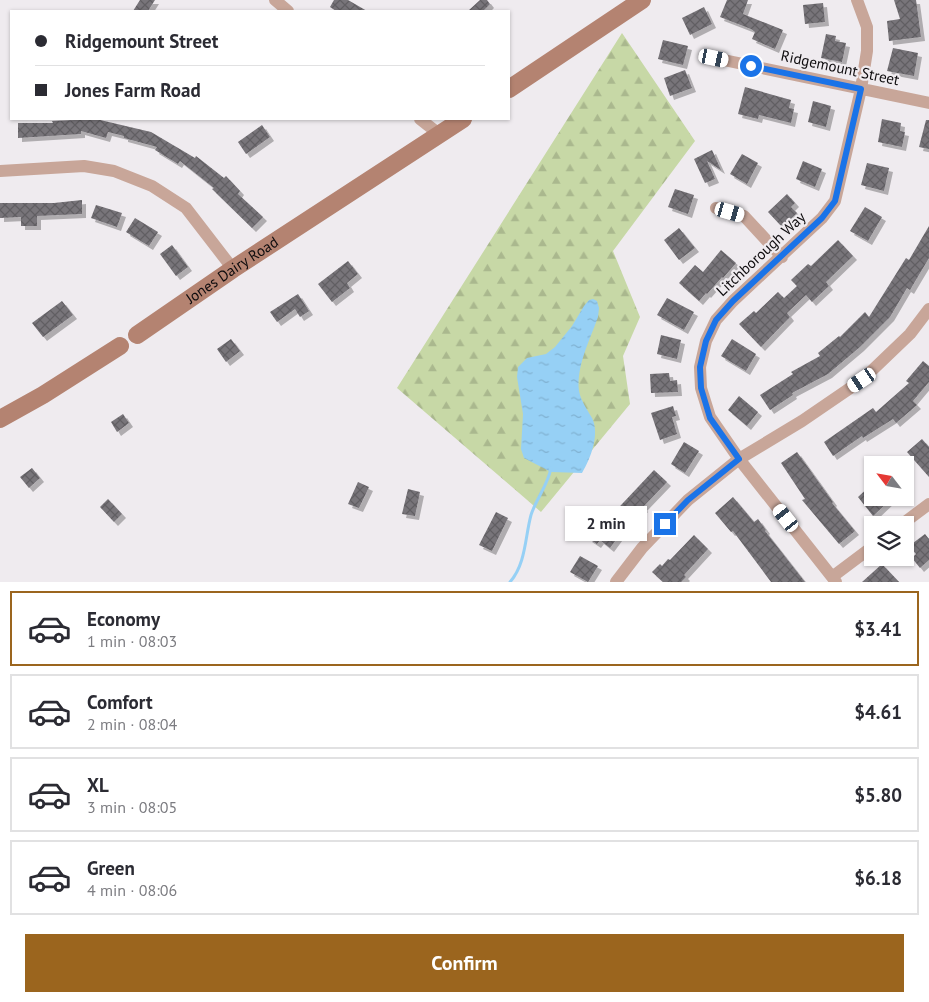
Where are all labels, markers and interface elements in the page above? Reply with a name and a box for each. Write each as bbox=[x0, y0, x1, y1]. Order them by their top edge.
text: Ridgemount Street bbox=[65, 29, 218, 53]
street label: Ridgemount Street bbox=[779, 46, 901, 89]
car bbox=[697, 48, 730, 68]
route start bbox=[740, 55, 762, 77]
text: Jones Farm Road bbox=[65, 78, 201, 102]
car bbox=[713, 201, 746, 223]
street label: Litchborough Way bbox=[712, 207, 809, 300]
street label: Jones Dairy Road bbox=[181, 232, 282, 308]
car bbox=[845, 365, 878, 395]
north arrow bbox=[864, 456, 914, 506]
map controls bbox=[864, 456, 914, 566]
car bbox=[770, 502, 801, 534]
callout: 2 min bbox=[565, 506, 648, 542]
text: 2 min bbox=[586, 513, 626, 533]
route end bbox=[654, 513, 676, 535]
button: layers bbox=[864, 516, 914, 566]
icon: car bbox=[27, 606, 72, 651]
text: Economy bbox=[87, 607, 160, 631]
text: $3.41 bbox=[854, 617, 902, 641]
text: 1 min · 08:03 bbox=[87, 631, 177, 651]
icon: car bbox=[27, 689, 72, 734]
text: Comfort bbox=[87, 690, 153, 714]
text: $4.61 bbox=[854, 700, 902, 724]
text: 2 min · 08:04 bbox=[87, 714, 177, 734]
icon: car bbox=[27, 772, 72, 817]
text: XL bbox=[87, 773, 109, 797]
text: $5.80 bbox=[854, 783, 902, 807]
text: 3 min · 08:05 bbox=[87, 797, 177, 817]
icon: car bbox=[27, 855, 72, 900]
text: Green bbox=[87, 856, 135, 880]
text: $6.18 bbox=[854, 866, 902, 890]
text: 4 min · 08:06 bbox=[87, 880, 177, 900]
button: Confirm bbox=[25, 934, 904, 992]

